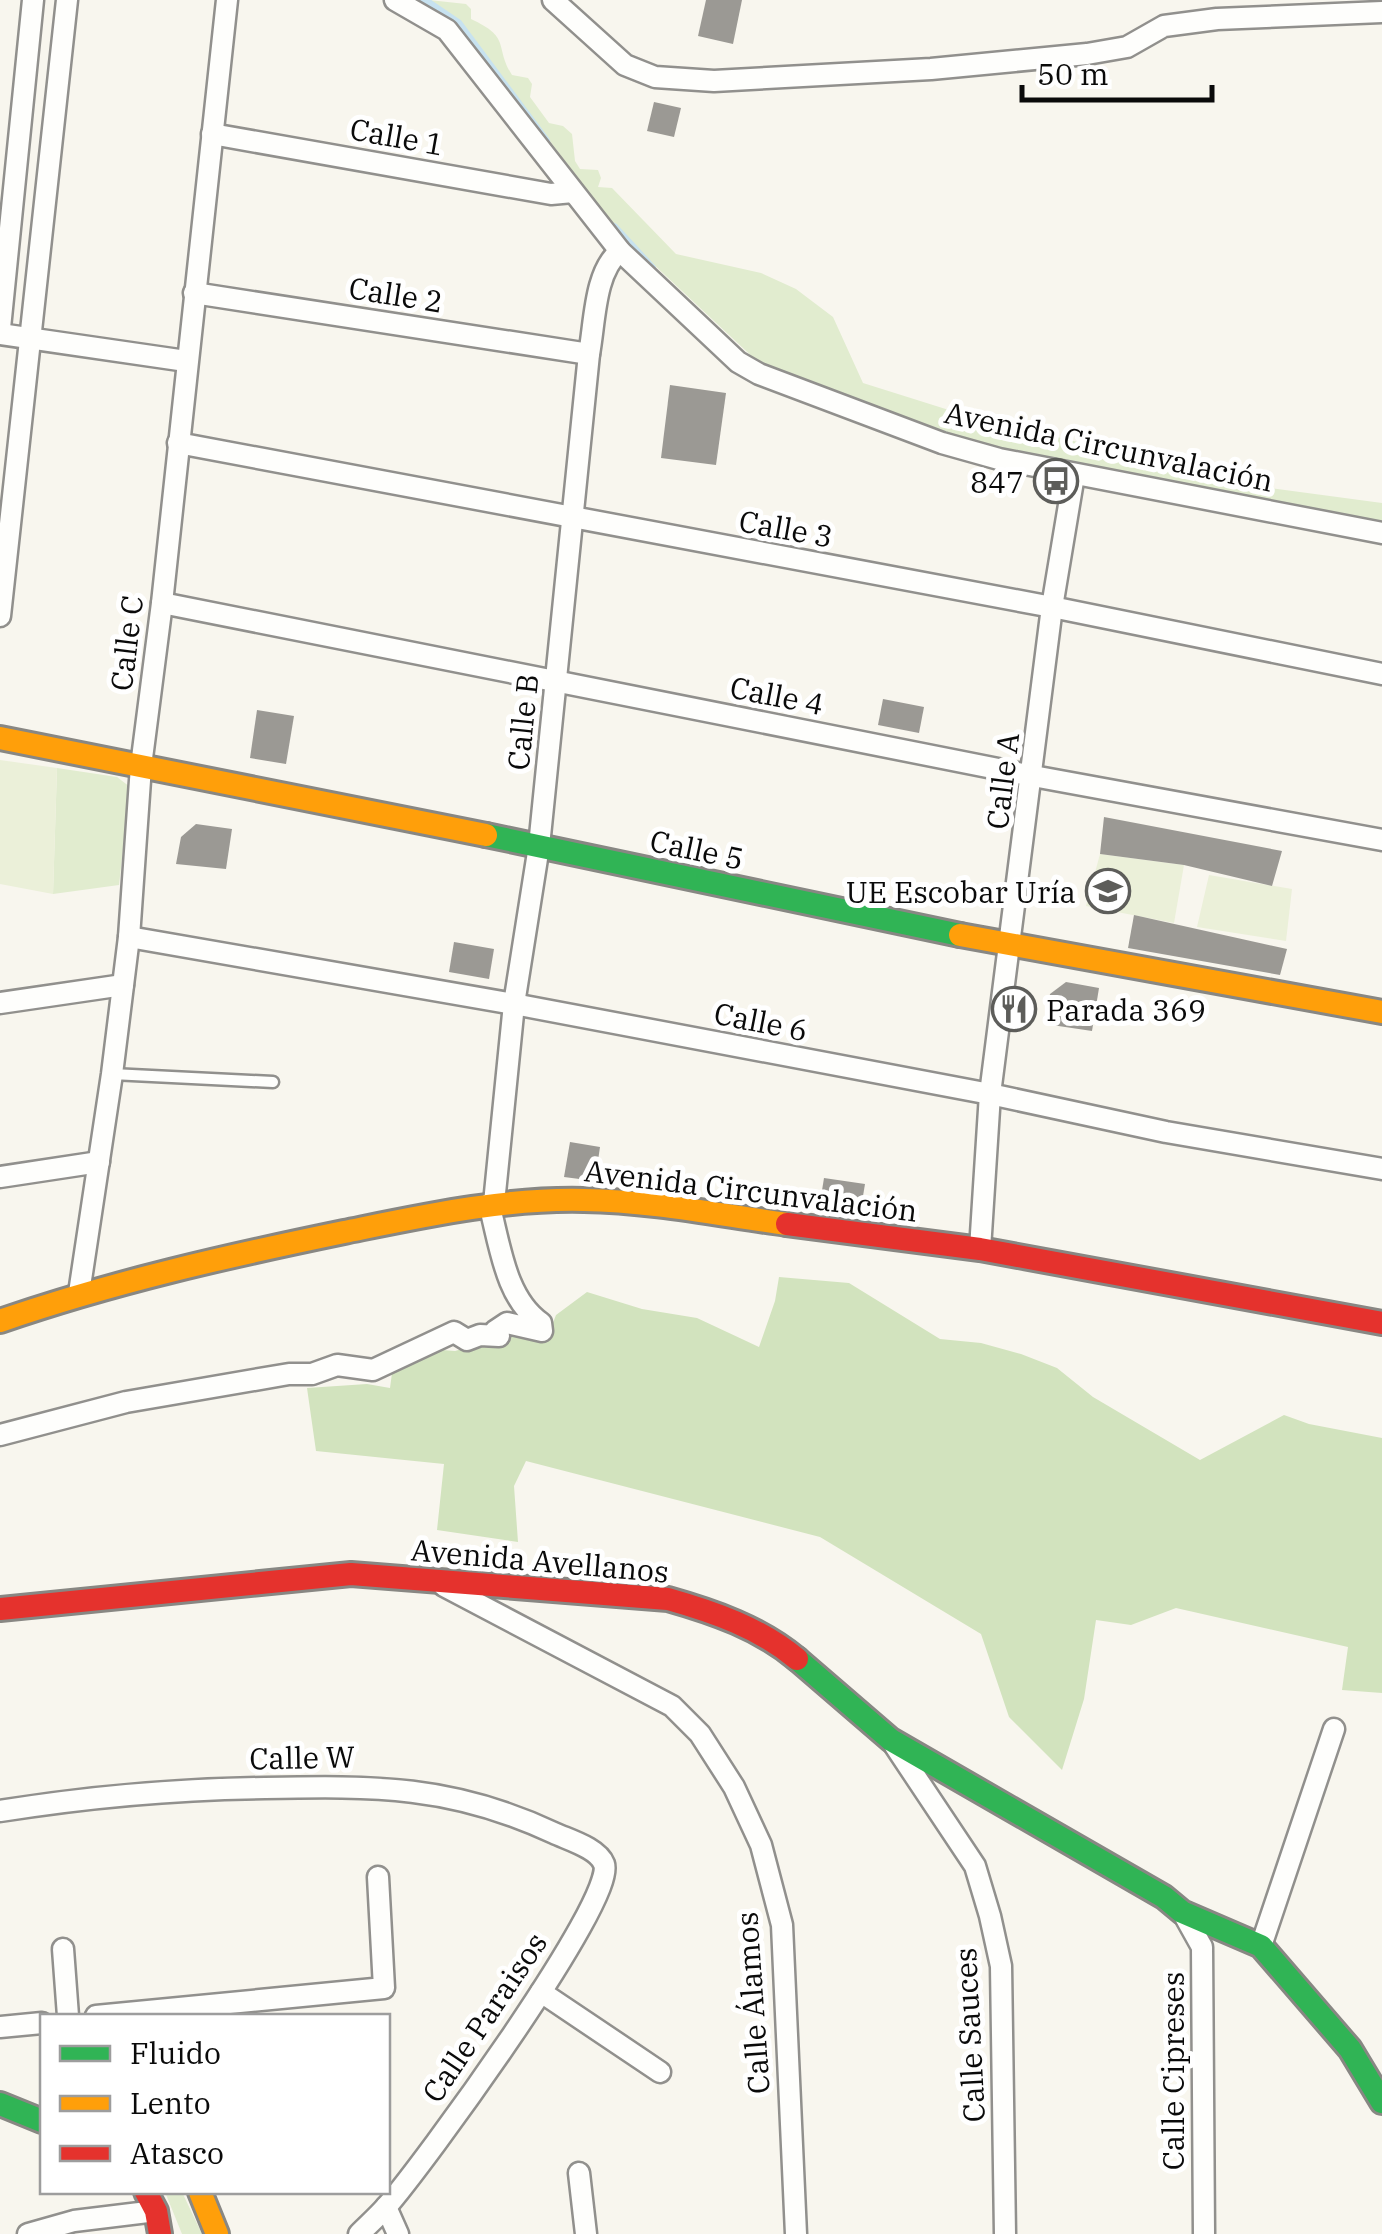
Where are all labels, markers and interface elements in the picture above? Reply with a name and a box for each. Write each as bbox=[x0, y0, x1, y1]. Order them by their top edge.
scale bar bbox=[1022, 40, 1212, 102]
text: 50 m bbox=[1037, 54, 1109, 93]
street label: Calle 1 bbox=[347, 109, 447, 163]
street label: Calle 2 bbox=[346, 267, 446, 321]
street label: Avenida Circunvalación bbox=[941, 392, 1277, 500]
bus stop icon: 847 bbox=[1033, 458, 1079, 504]
place label: 847 bbox=[970, 462, 1024, 501]
street label: Calle 3 bbox=[736, 501, 836, 555]
street label: Calle C bbox=[101, 593, 151, 693]
street label: Calle 4 bbox=[727, 667, 827, 723]
street label: Calle B bbox=[498, 672, 546, 772]
street label: Calle A bbox=[977, 730, 1027, 832]
street label: Calle 5 bbox=[647, 820, 747, 878]
school or university icon: UE Escobar Uría bbox=[1085, 868, 1131, 914]
place label: UE Escobar Uría bbox=[846, 872, 1076, 911]
restaurant icon: Parada 369 bbox=[991, 986, 1037, 1032]
place label: Parada 369 bbox=[1046, 990, 1206, 1029]
street label: Calle 6 bbox=[711, 993, 811, 1049]
street label: Avenida Circunvalación bbox=[582, 1150, 920, 1230]
street label: Avenida Avellanos bbox=[410, 1529, 670, 1591]
street label: Calle W bbox=[249, 1737, 355, 1777]
street label: Calle Álamos bbox=[726, 1911, 778, 2095]
street label: Calle Paraisos bbox=[413, 1925, 555, 2109]
street label: Calle Sauces bbox=[945, 1947, 993, 2123]
street label: Calle Cipreses bbox=[1153, 1972, 1192, 2170]
legend bbox=[40, 2014, 390, 2194]
text: Fluido bbox=[130, 2033, 221, 2072]
text: Lento bbox=[130, 2083, 211, 2122]
text: Atasco bbox=[130, 2133, 224, 2172]

